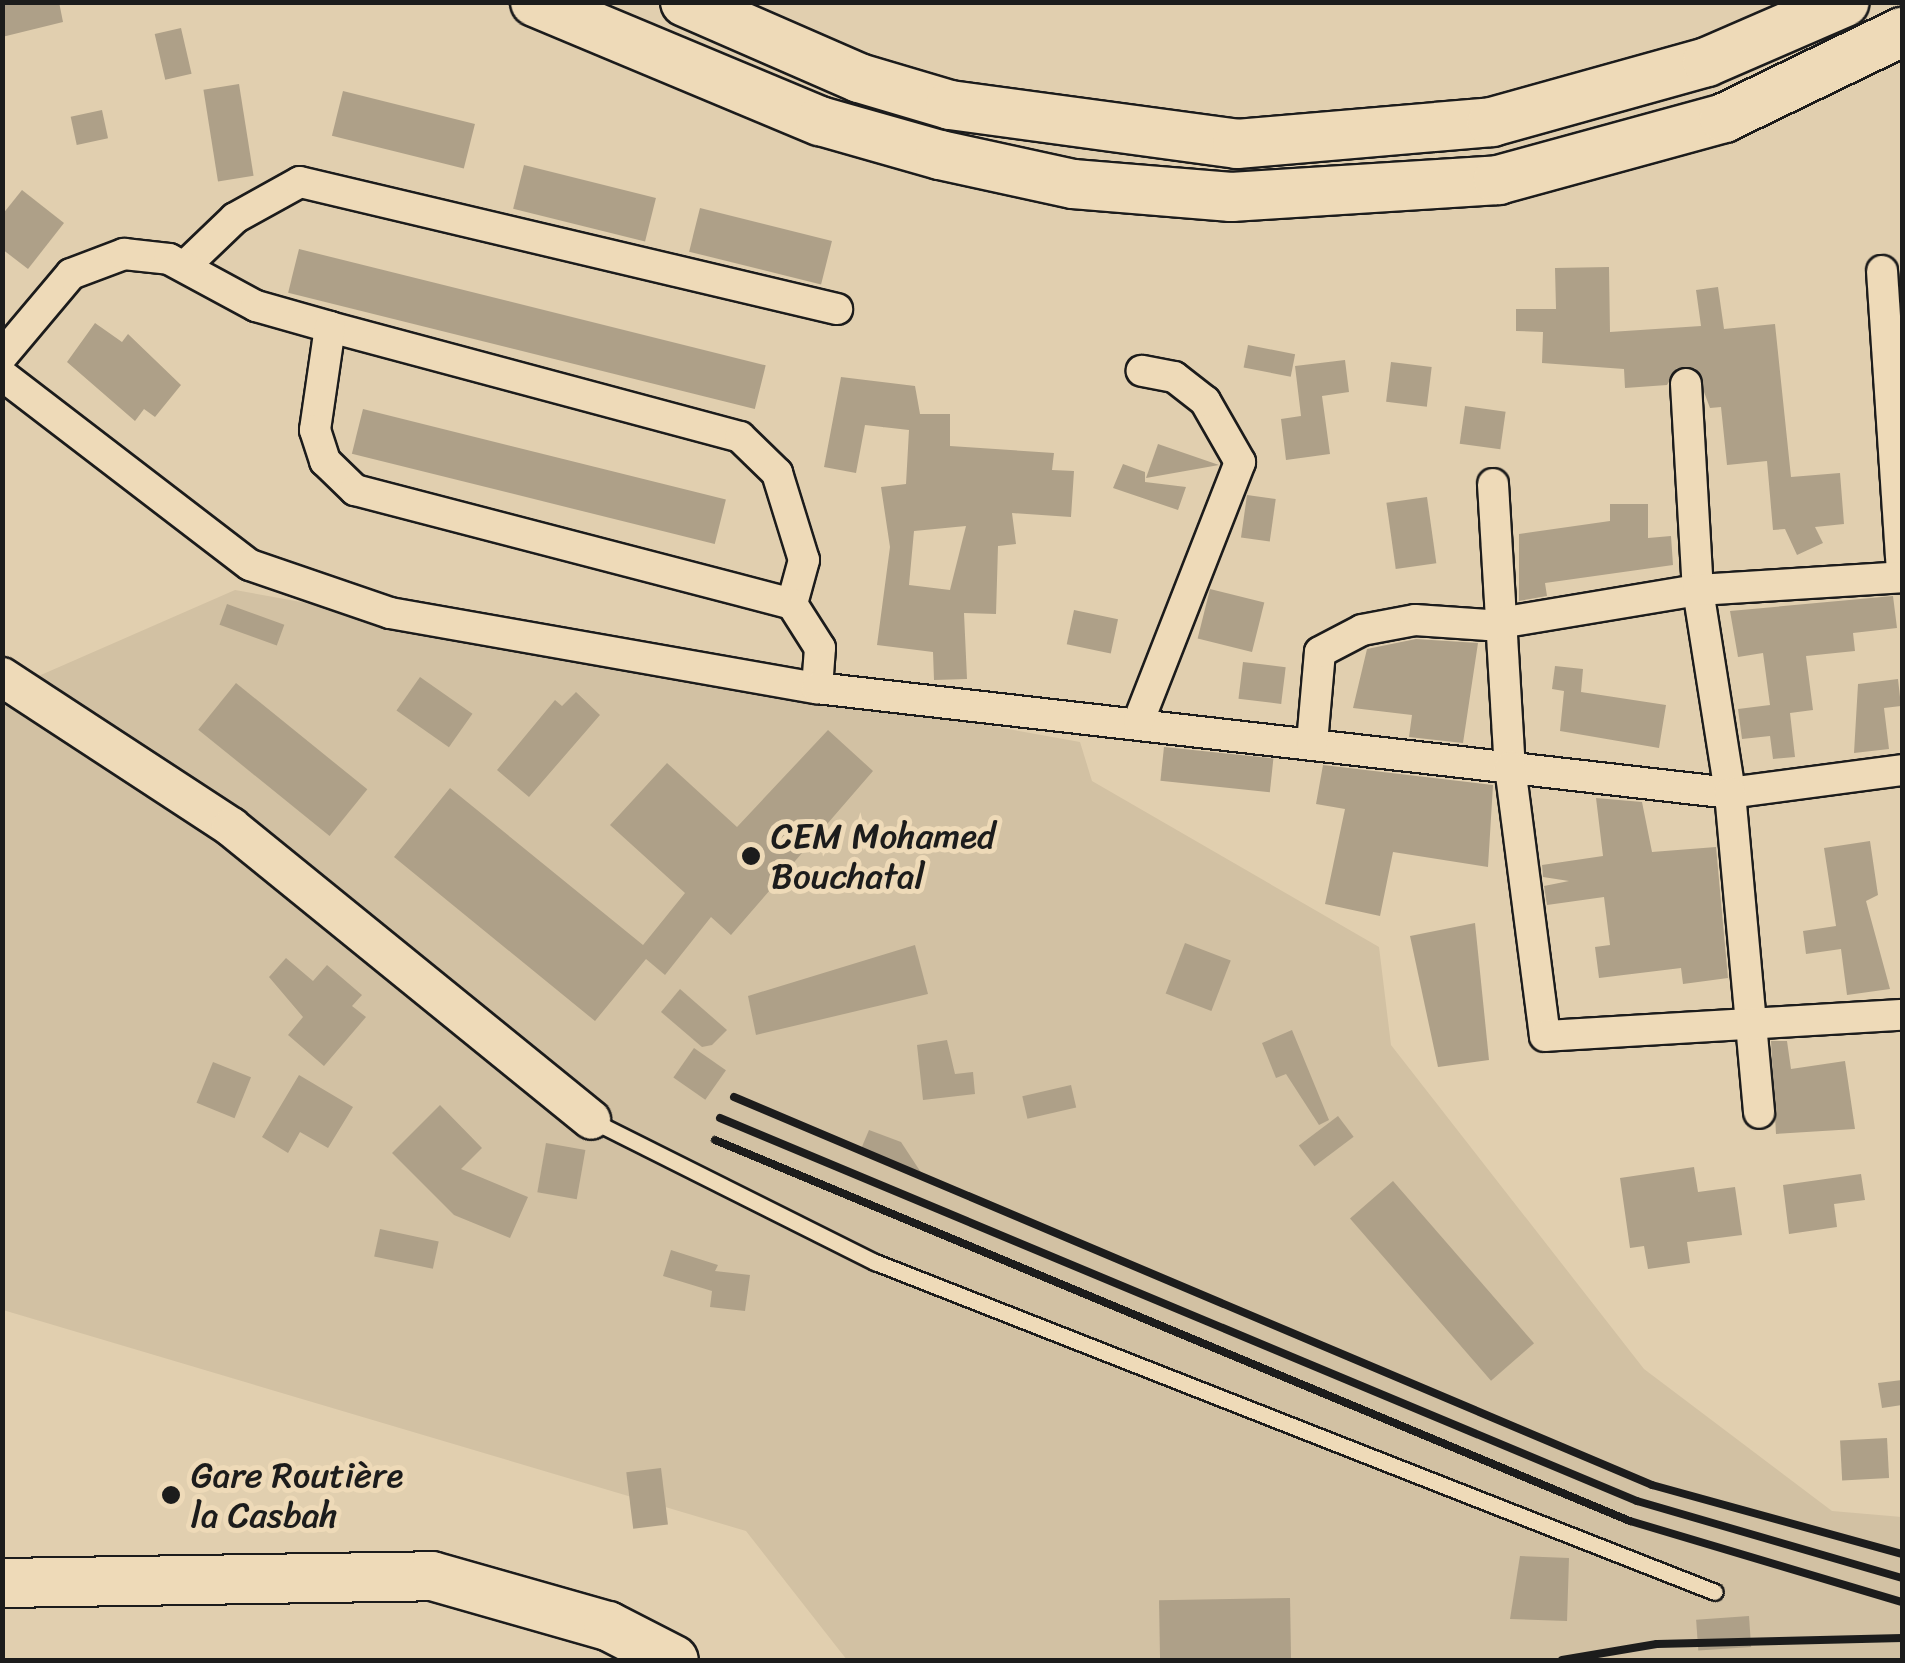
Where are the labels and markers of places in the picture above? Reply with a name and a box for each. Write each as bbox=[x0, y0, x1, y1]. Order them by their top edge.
place label: CEM Mohamed Bouchatal bbox=[771, 815, 996, 897]
marker: CEM Mohamed Bouchatal bbox=[740, 845, 762, 867]
place label: Gare Routière la Casbah bbox=[191, 1454, 405, 1536]
marker: Gare Routière la Casbah bbox=[160, 1484, 182, 1506]

